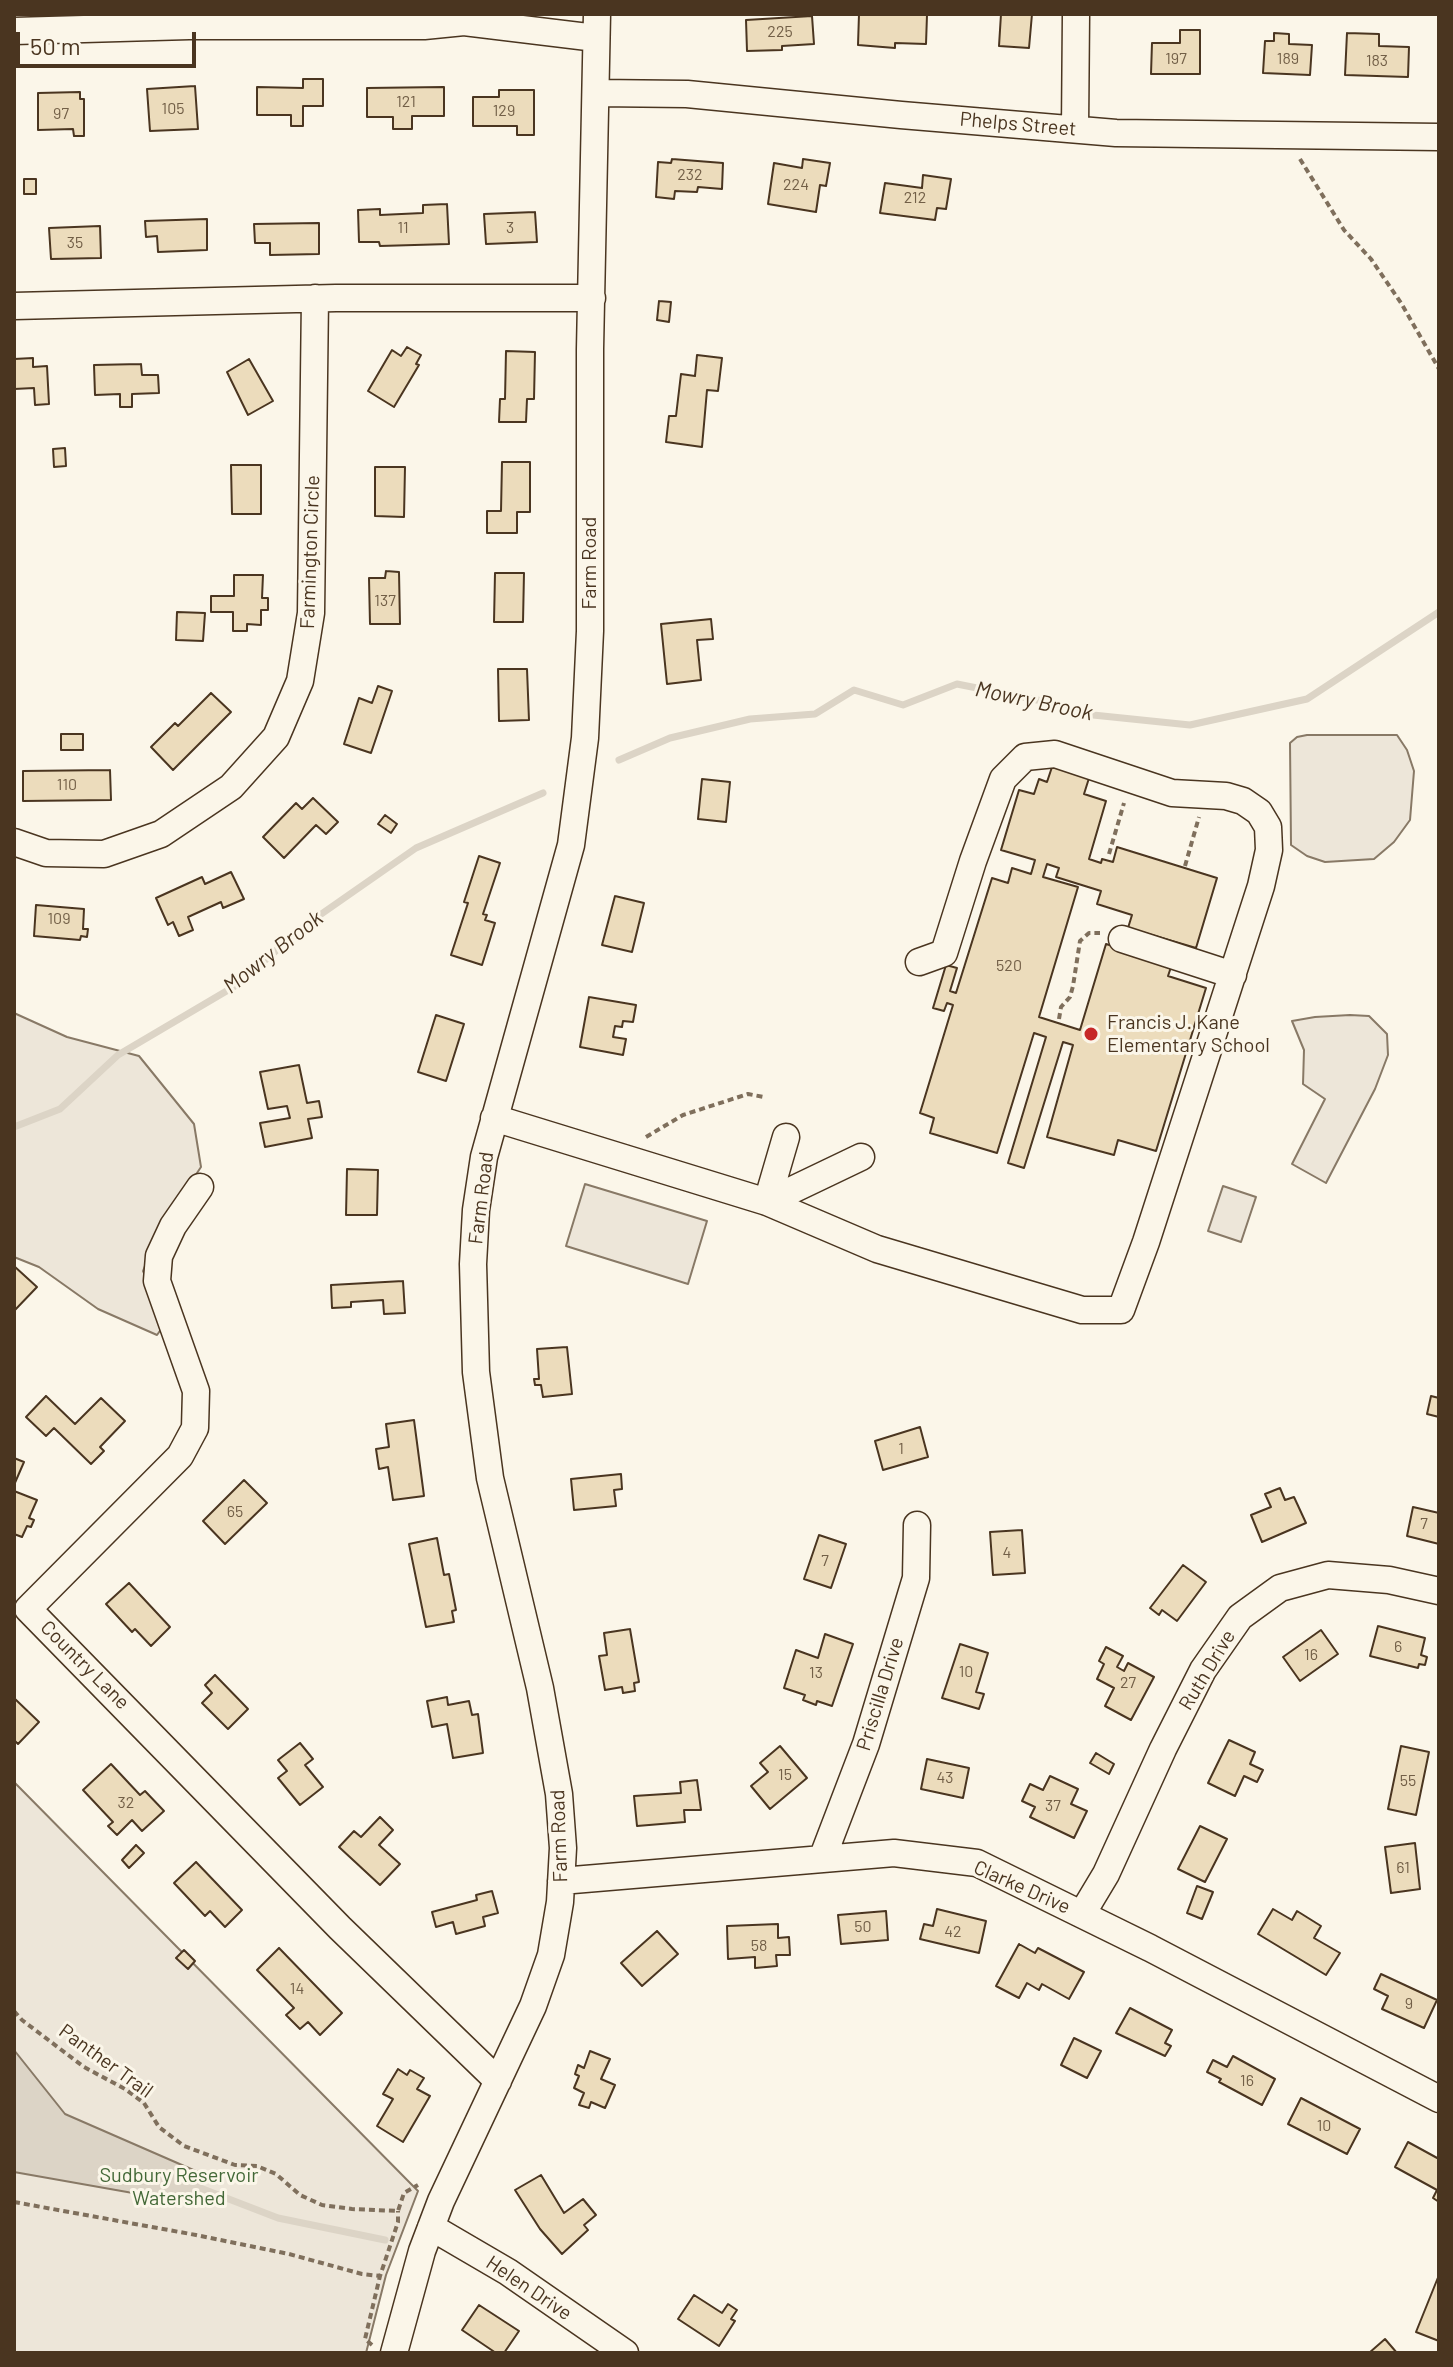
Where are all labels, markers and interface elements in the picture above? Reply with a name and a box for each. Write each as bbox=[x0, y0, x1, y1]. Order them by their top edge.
scale bar bbox=[20, 16, 200, 66]
house number: 225 bbox=[767, 22, 793, 42]
text: 50 m bbox=[30, 31, 81, 60]
house number: 197 bbox=[1165, 49, 1187, 69]
house number: 189 bbox=[1277, 49, 1299, 69]
house number: 183 bbox=[1366, 51, 1388, 71]
house number: 121 bbox=[396, 92, 416, 112]
house number: 105 bbox=[162, 99, 184, 119]
house number: 129 bbox=[493, 101, 515, 121]
house number: 97 bbox=[53, 104, 69, 124]
street label: Phelps Street bbox=[959, 107, 1077, 141]
house number: 232 bbox=[677, 165, 703, 185]
house number: 224 bbox=[783, 175, 809, 195]
house number: 212 bbox=[904, 188, 926, 208]
house number: 11 bbox=[397, 218, 409, 238]
house number: 3 bbox=[506, 218, 514, 238]
house number: 35 bbox=[67, 233, 83, 253]
street label: Farmington Circle bbox=[295, 475, 325, 629]
street label: Farm Road bbox=[577, 517, 601, 609]
house number: 137 bbox=[374, 591, 396, 611]
water label: Mowry Brook bbox=[973, 676, 1095, 726]
house number: 110 bbox=[57, 775, 77, 795]
water label: Mowry Brook bbox=[218, 905, 328, 999]
house number: 109 bbox=[48, 909, 70, 929]
house number: 520 bbox=[996, 956, 1022, 976]
place label: Francis J. Kane Elementary School bbox=[1107, 1010, 1270, 1057]
marker: Francis J. Kane Elementary School bbox=[1082, 1025, 1100, 1043]
street label: Farm Road bbox=[463, 1150, 499, 1246]
house number: 1 bbox=[898, 1439, 904, 1459]
house number: 65 bbox=[227, 1502, 243, 1522]
house number: 7 bbox=[1420, 1514, 1428, 1534]
house number: 4 bbox=[1003, 1543, 1011, 1563]
house number: 7 bbox=[821, 1551, 829, 1571]
street label: Country Lane bbox=[36, 1616, 134, 1714]
street label: Ruth Drive bbox=[1174, 1625, 1240, 1715]
street label: Priscilla Drive bbox=[851, 1634, 909, 1754]
house number: 6 bbox=[1394, 1637, 1402, 1657]
house number: 16 bbox=[1304, 1645, 1318, 1665]
house number: 10 bbox=[959, 1662, 973, 1682]
house number: 13 bbox=[809, 1663, 823, 1683]
house number: 27 bbox=[1120, 1673, 1136, 1693]
house number: 15 bbox=[778, 1765, 792, 1785]
house number: 43 bbox=[936, 1768, 954, 1788]
house number: 55 bbox=[1400, 1771, 1416, 1791]
street label: Farm Road bbox=[545, 1789, 573, 1883]
house number: 32 bbox=[118, 1793, 134, 1813]
house number: 37 bbox=[1045, 1796, 1061, 1816]
street label: Clarke Drive bbox=[970, 1855, 1074, 1919]
house number: 61 bbox=[1396, 1858, 1410, 1878]
house number: 50 bbox=[854, 1917, 872, 1937]
house number: 42 bbox=[944, 1922, 962, 1942]
house number: 58 bbox=[751, 1936, 767, 1956]
house number: 14 bbox=[290, 1979, 304, 1999]
house number: 9 bbox=[1405, 1994, 1413, 2014]
street label: Panther Trail bbox=[54, 2019, 158, 2103]
house number: 16 bbox=[1240, 2071, 1254, 2091]
house number: 10 bbox=[1317, 2116, 1331, 2136]
park label: Sudbury Reservoir Watershed bbox=[99, 2163, 259, 2210]
street label: Helen Drive bbox=[482, 2251, 576, 2325]

